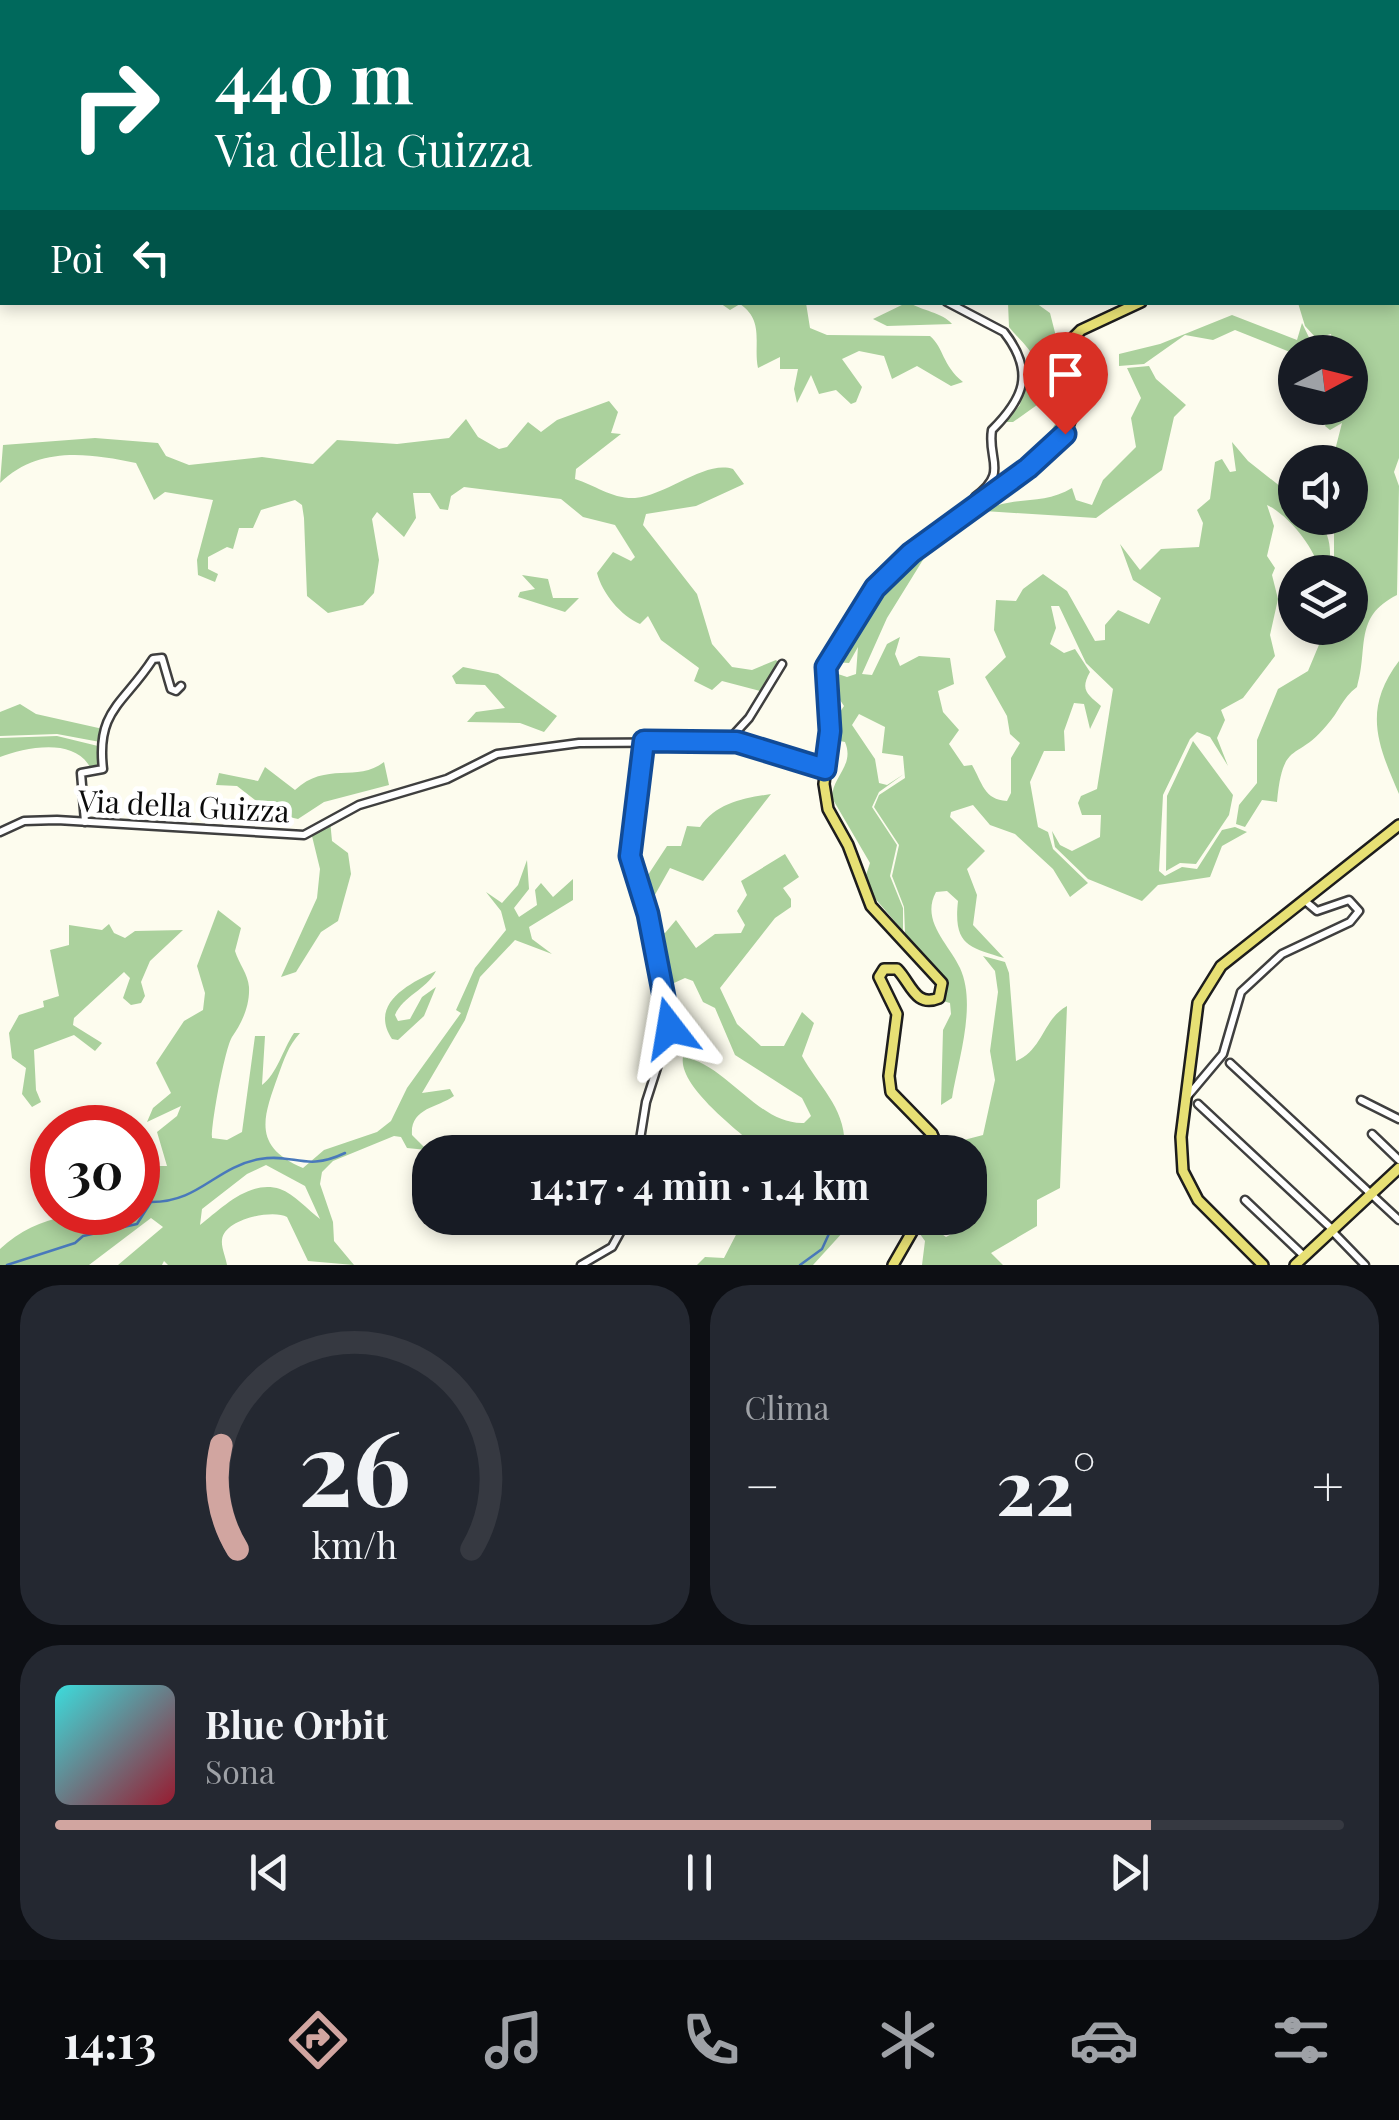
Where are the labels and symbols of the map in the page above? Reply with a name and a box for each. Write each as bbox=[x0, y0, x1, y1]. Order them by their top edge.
pin bbox=[1023, 332, 1108, 435]
north arrow bbox=[1278, 335, 1368, 425]
street label: Via della Guizza bbox=[76, 779, 291, 831]
position arrow bbox=[618, 976, 722, 1080]
speed limit sign: 30 bbox=[30, 1105, 160, 1235]

